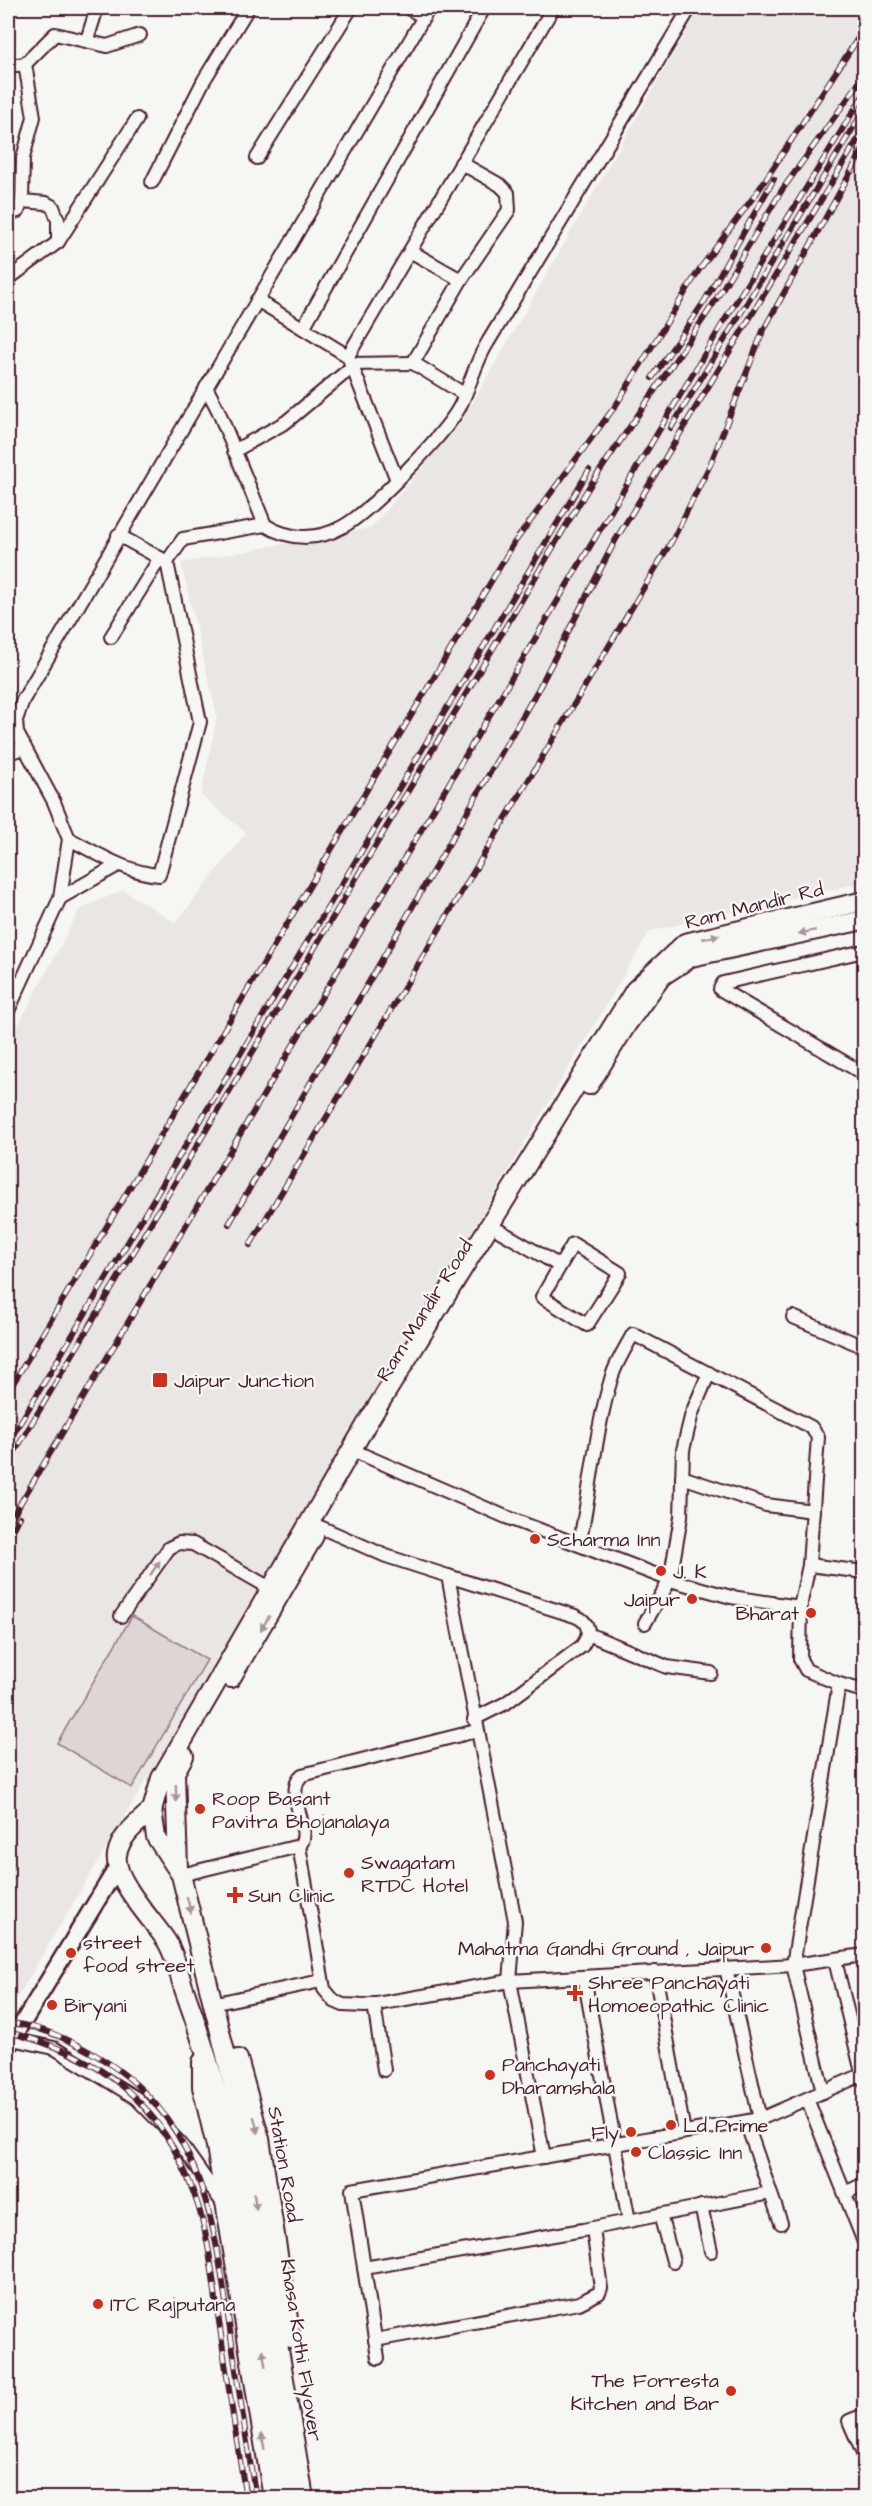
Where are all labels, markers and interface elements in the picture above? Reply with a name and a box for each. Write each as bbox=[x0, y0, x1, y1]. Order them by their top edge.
street label: Ram Mandir Rd bbox=[682, 875, 826, 937]
one-way arrow bbox=[798, 928, 817, 937]
one-way arrow bbox=[702, 931, 720, 941]
street label: Ram Mandir Road bbox=[370, 1234, 480, 1387]
place label: Jaipur Junction bbox=[174, 1367, 314, 1395]
marker: Jaipur Junction bbox=[151, 1371, 169, 1389]
place label: Scharma Inn bbox=[547, 1526, 660, 1554]
marker: Scharma Inn bbox=[528, 1532, 542, 1546]
place label: J. K bbox=[673, 1558, 707, 1586]
one-way arrow bbox=[149, 1559, 160, 1576]
marker: J. K bbox=[654, 1564, 668, 1578]
place label: Jaipur bbox=[624, 1586, 680, 1614]
marker: Jaipur bbox=[685, 1592, 699, 1606]
place label: Bharat bbox=[735, 1600, 799, 1628]
marker: Bharat bbox=[804, 1606, 818, 1620]
one-way arrow bbox=[259, 1615, 270, 1631]
one-way arrow bbox=[171, 1784, 181, 1803]
place label: Roop Basant Pavitra Bhojanalaya bbox=[212, 1785, 389, 1837]
marker: Roop Basant Pavitra Bhojanalaya bbox=[193, 1802, 207, 1816]
place label: Swagatam RTDC Hotel bbox=[361, 1849, 468, 1900]
marker: Swagatam RTDC Hotel bbox=[342, 1866, 356, 1880]
place label: Sun Clinic bbox=[248, 1882, 335, 1910]
marker: Sun Clinic bbox=[226, 1886, 244, 1904]
one-way arrow bbox=[184, 1896, 194, 1914]
place label: street food street bbox=[83, 1929, 195, 1980]
place label: Mahatma Gandhi Ground , Jaipur bbox=[458, 1935, 754, 1963]
marker: Mahatma Gandhi Ground , Jaipur bbox=[759, 1941, 773, 1955]
marker: street food street bbox=[64, 1946, 78, 1960]
place label: Shree Panchayati Homoeopathic Clinic bbox=[588, 1969, 770, 2020]
marker: Shree Panchayati Homoeopathic Clinic bbox=[566, 1984, 584, 2002]
place label: Biryani bbox=[64, 1992, 126, 2021]
marker: Biryani bbox=[45, 1998, 59, 2012]
place label: Panchayati Dharamshala bbox=[502, 2051, 615, 2102]
marker: Panchayati Dharamshala bbox=[483, 2068, 497, 2082]
street label: Station Road bbox=[260, 2104, 308, 2224]
place label: Ld Prime bbox=[683, 2112, 768, 2140]
one-way arrow bbox=[252, 2116, 262, 2134]
marker: Ld Prime bbox=[664, 2118, 678, 2132]
place label: Fly bbox=[591, 2119, 619, 2148]
marker: Fly bbox=[624, 2125, 638, 2139]
place label: Classic Inn bbox=[648, 2139, 742, 2167]
marker: Classic Inn bbox=[629, 2145, 643, 2159]
one-way arrow bbox=[251, 2192, 260, 2211]
street label: Khasa Kothi Flyover bbox=[272, 2257, 329, 2443]
place label: ITC Rajputana bbox=[110, 2291, 235, 2319]
marker: ITC Rajputana bbox=[91, 2297, 105, 2311]
one-way arrow bbox=[259, 2348, 268, 2367]
place label: The Forresta Kitchen and Bar bbox=[571, 2367, 719, 2418]
marker: The Forresta Kitchen and Bar bbox=[724, 2384, 738, 2398]
one-way arrow bbox=[259, 2431, 268, 2450]

